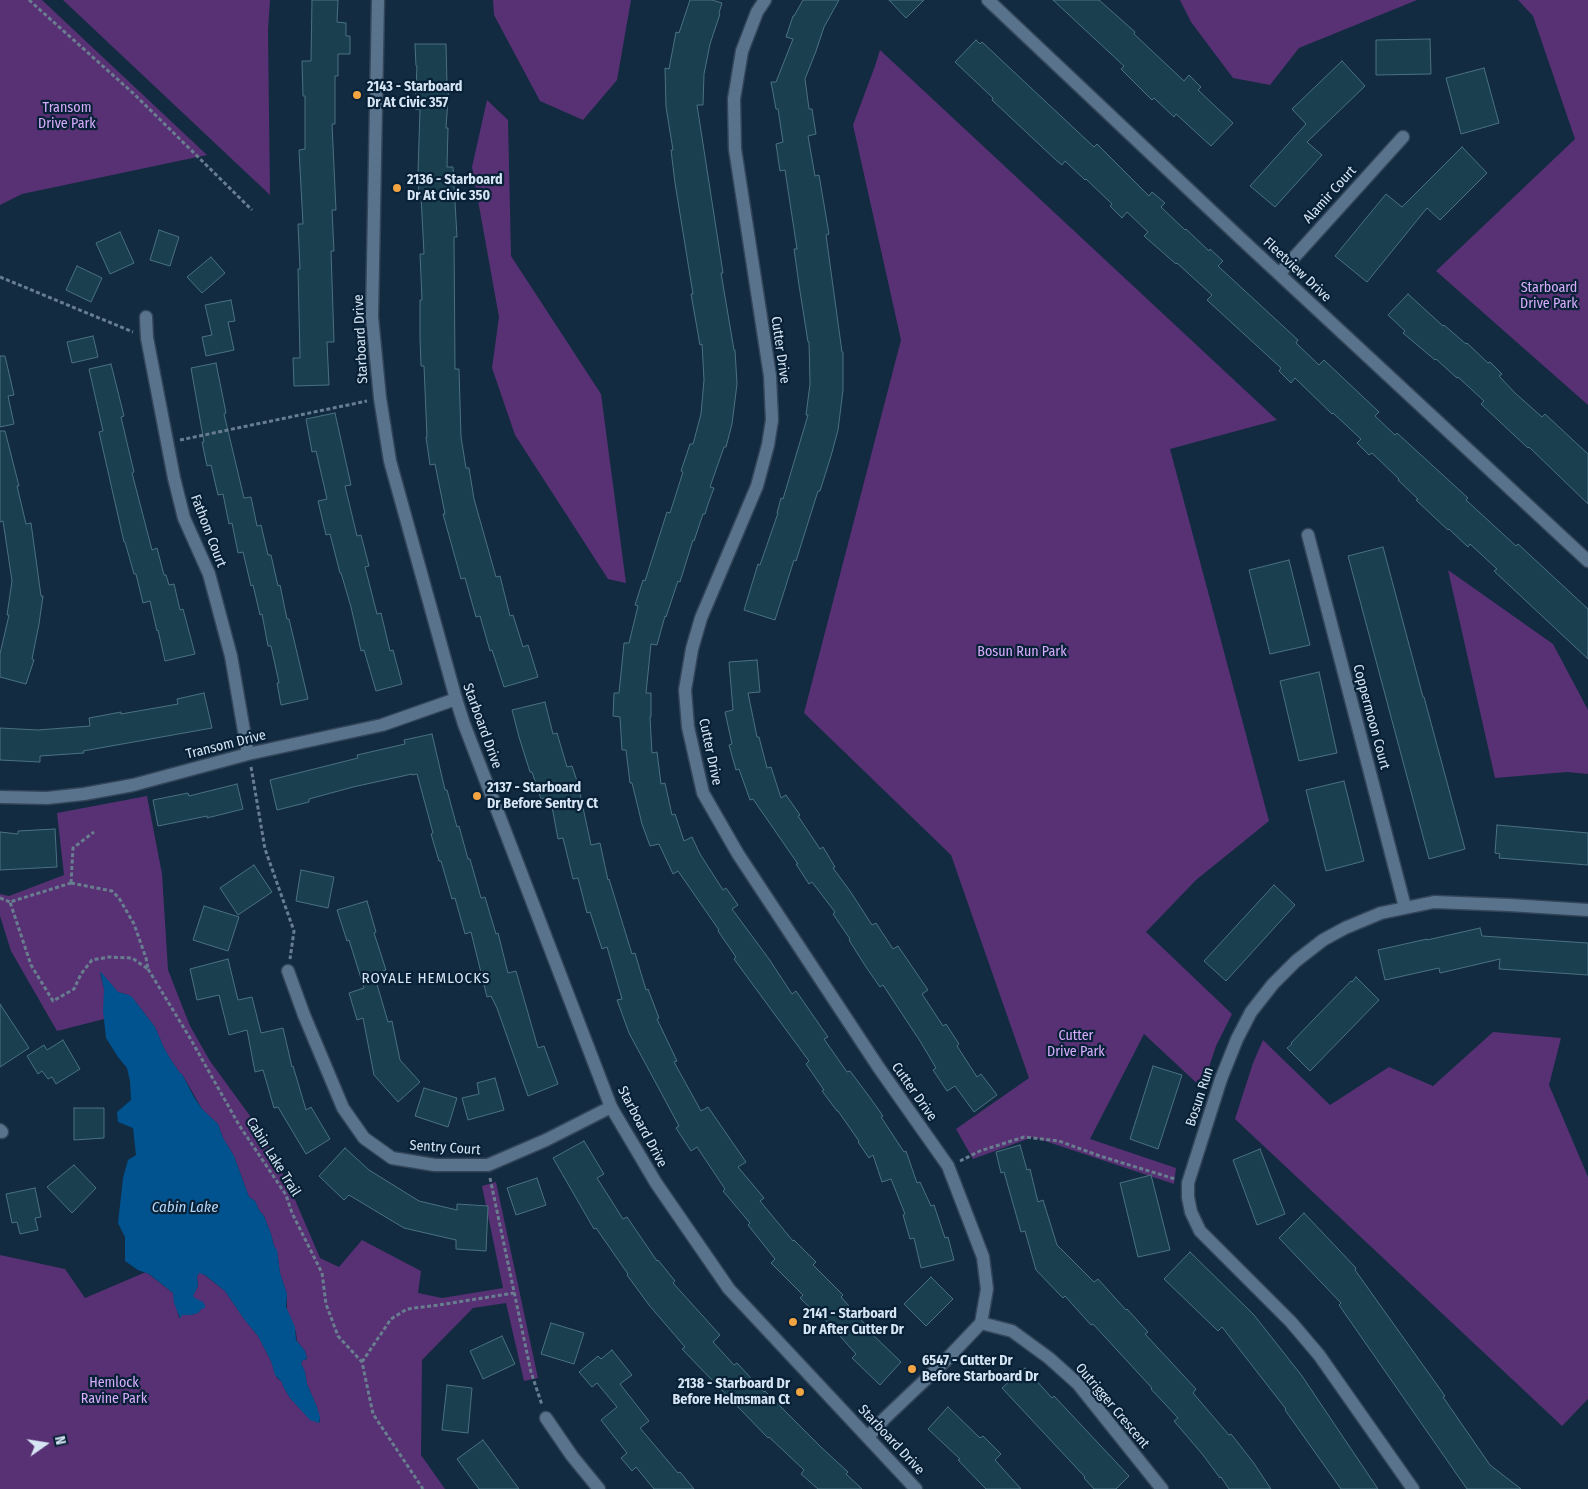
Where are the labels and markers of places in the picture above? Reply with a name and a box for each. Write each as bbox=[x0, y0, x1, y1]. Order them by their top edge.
place label: 2143 - Starboard Dr At Civic 357 bbox=[367, 79, 462, 111]
marker: 2143 - Starboard Dr At Civic 357 bbox=[351, 89, 363, 101]
place label: 2136 - Starboard Dr At Civic 350 bbox=[407, 172, 503, 204]
marker: 2136 - Starboard Dr At Civic 350 bbox=[391, 182, 403, 194]
place label: 2137 - Starboard Dr Before Sentry Ct bbox=[487, 780, 598, 812]
marker: 2137 - Starboard Dr Before Sentry Ct bbox=[471, 790, 483, 802]
place label: 2141 - Starboard Dr After Cutter Dr bbox=[803, 1306, 904, 1338]
marker: 2141 - Starboard Dr After Cutter Dr bbox=[787, 1316, 799, 1328]
place label: 6547 - Cutter Dr Before Starboard Dr bbox=[922, 1353, 1038, 1385]
marker: 6547 - Cutter Dr Before Starboard Dr bbox=[906, 1363, 918, 1375]
place label: 2138 - Starboard Dr Before Helmsman Ct bbox=[672, 1376, 790, 1408]
marker: 2138 - Starboard Dr Before Helmsman Ct bbox=[794, 1386, 806, 1398]

